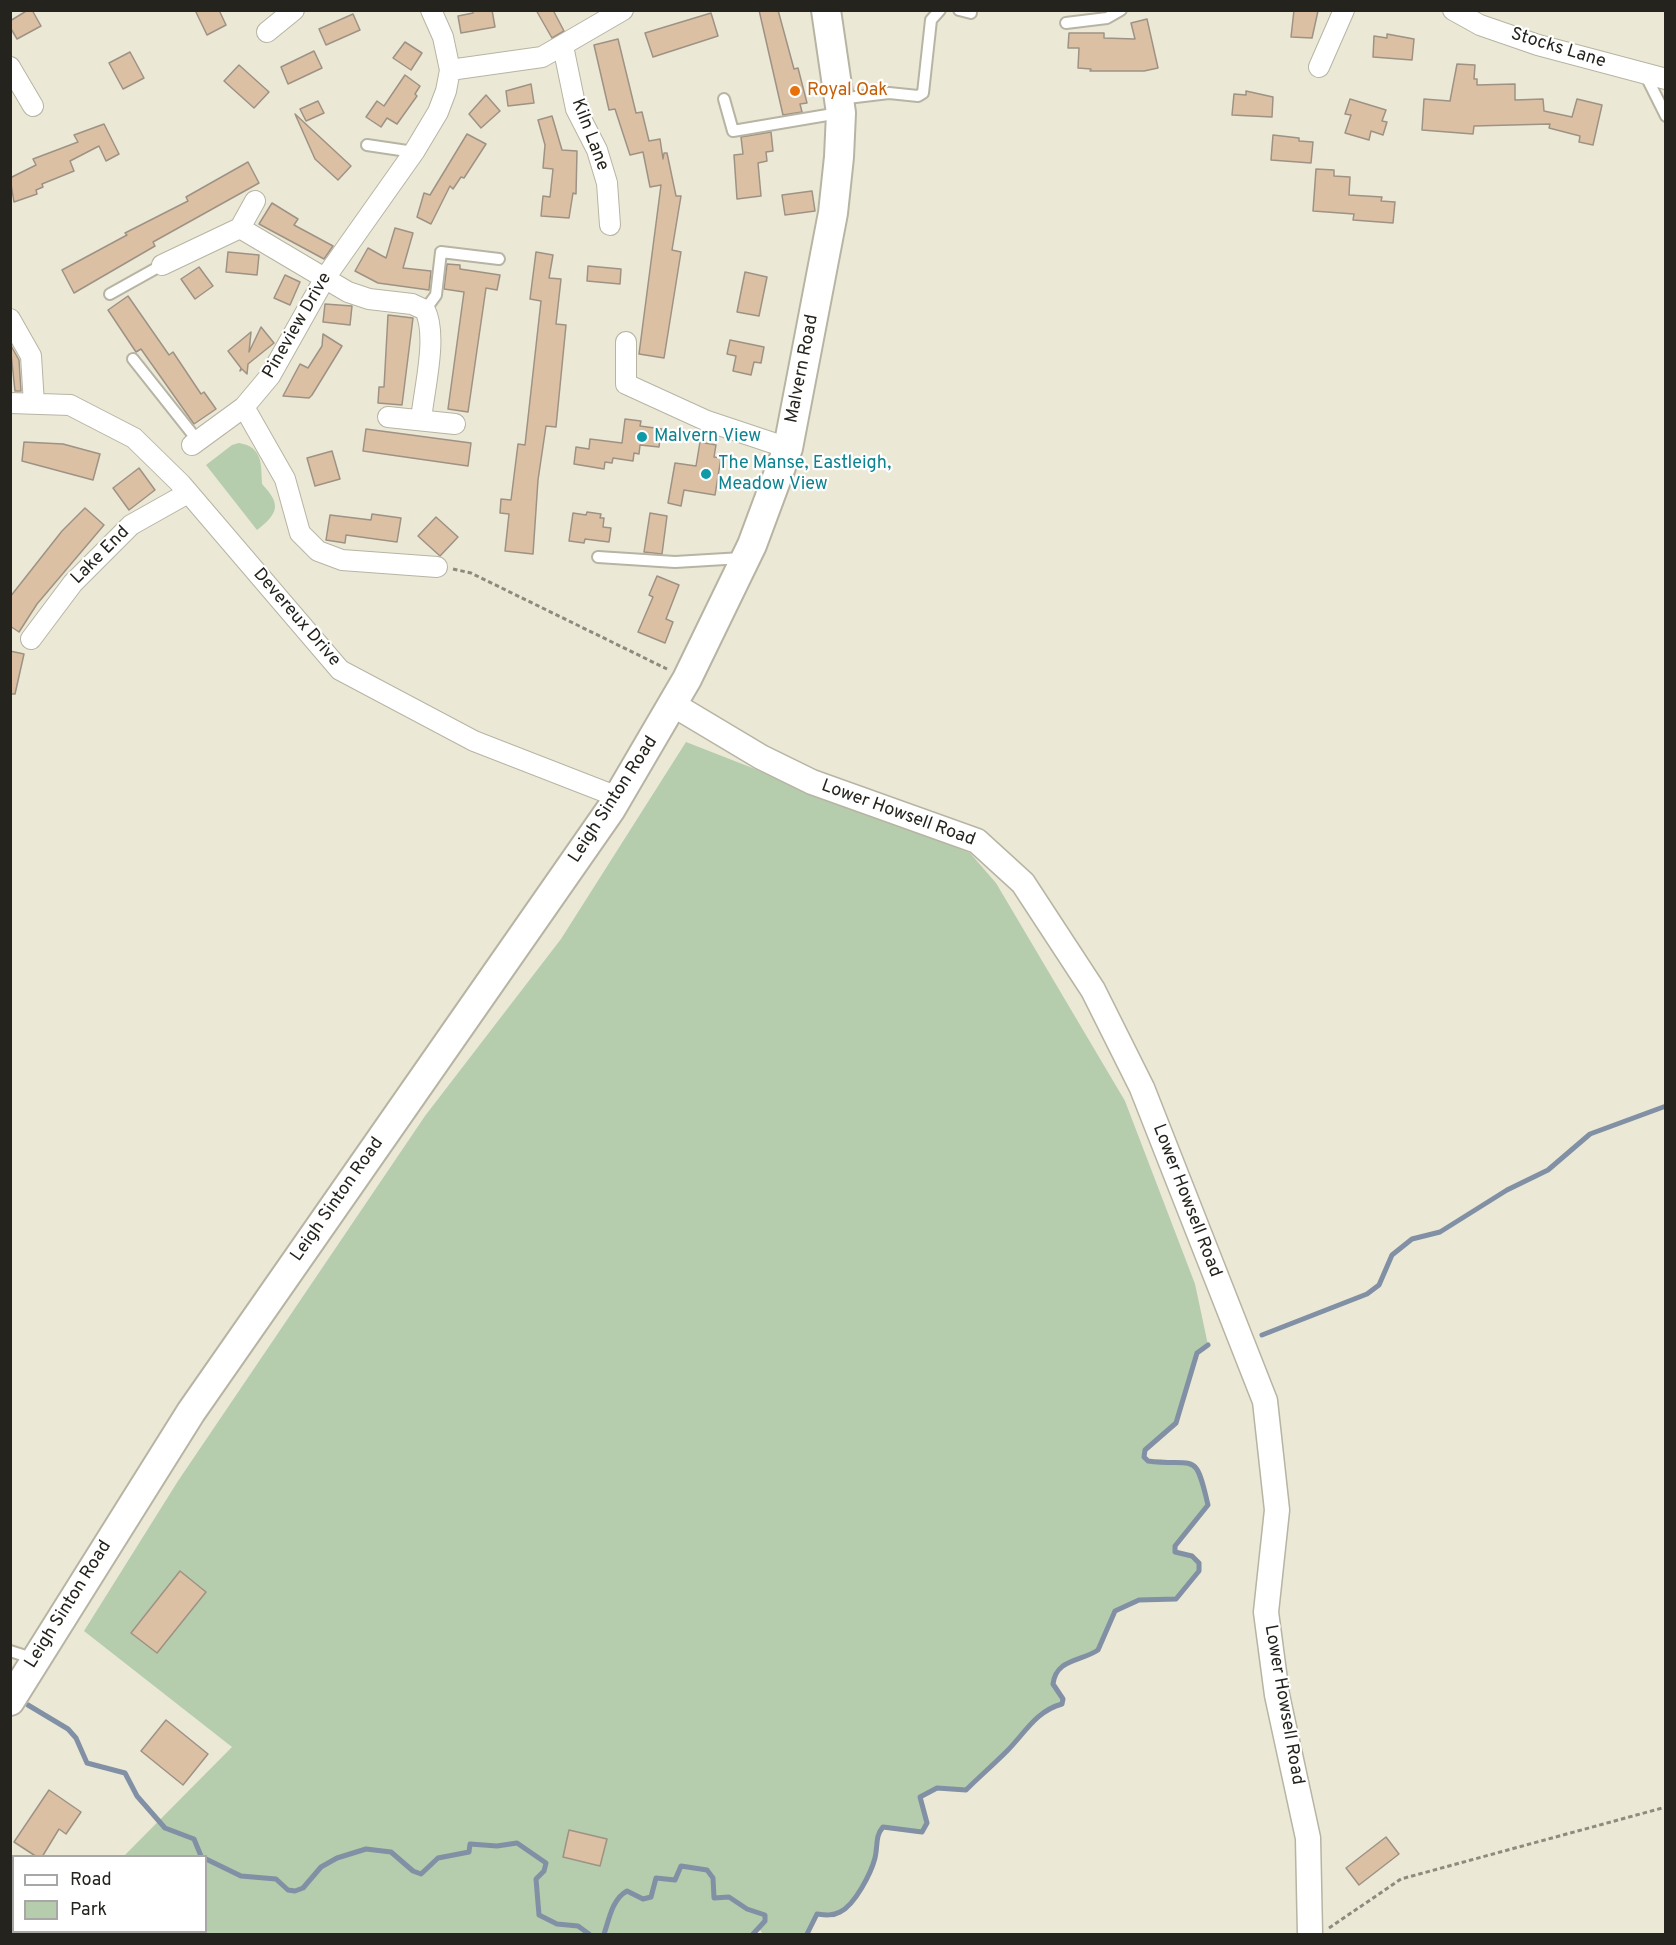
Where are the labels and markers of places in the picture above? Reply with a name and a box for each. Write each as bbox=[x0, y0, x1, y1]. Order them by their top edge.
place label: Royal Oak bbox=[807, 80, 888, 102]
marker: Royal Oak bbox=[788, 84, 802, 98]
place label: Malvern View bbox=[654, 426, 761, 448]
marker: Malvern View bbox=[635, 430, 649, 444]
place label: The Manse, Eastleigh, Meadow View bbox=[718, 453, 891, 496]
marker: The Manse, Eastleigh, Meadow View bbox=[699, 467, 713, 481]

